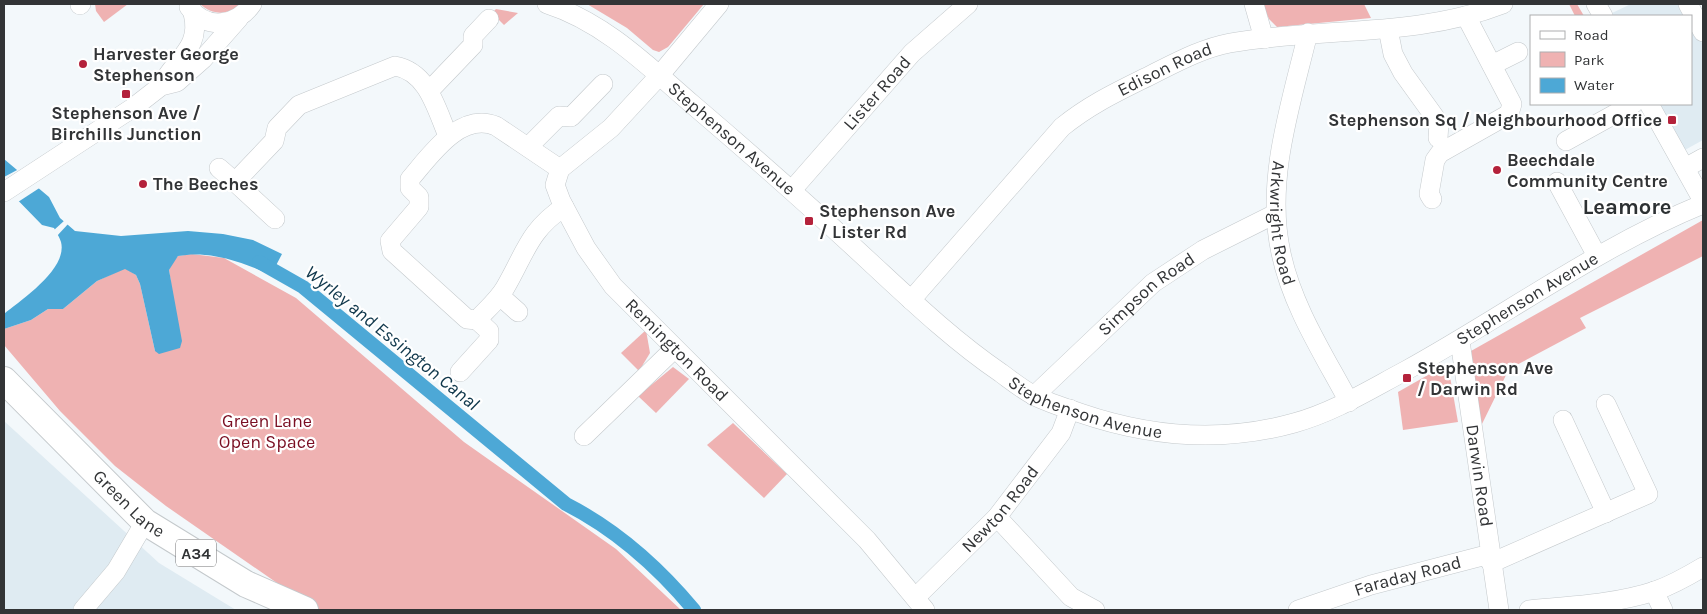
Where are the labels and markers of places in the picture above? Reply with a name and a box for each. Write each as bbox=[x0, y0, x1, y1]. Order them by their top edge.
place label: Harvester George Stephenson bbox=[93, 43, 239, 86]
marker: Harvester George Stephenson bbox=[77, 58, 89, 70]
marker: Stephenson Ave / Birchills Junction bbox=[120, 88, 132, 100]
place label: Stephenson Ave / Birchills Junction bbox=[51, 102, 201, 145]
place label: Stephenson Sq / Neighbourhood Office bbox=[1328, 109, 1662, 131]
marker: Stephenson Sq / Neighbourhood Office bbox=[1666, 114, 1678, 126]
place label: Beechdale Community Centre bbox=[1507, 149, 1668, 192]
marker: Beechdale Community Centre bbox=[1491, 164, 1503, 176]
place label: The Beeches bbox=[153, 173, 258, 195]
marker: The Beeches bbox=[137, 178, 149, 190]
place label: Stephenson Ave / Lister Rd bbox=[819, 200, 955, 243]
marker: Stephenson Ave / Lister Rd bbox=[803, 215, 815, 227]
place label: Stephenson Ave / Darwin Rd bbox=[1417, 357, 1553, 400]
marker: Stephenson Ave / Darwin Rd bbox=[1401, 372, 1413, 384]

